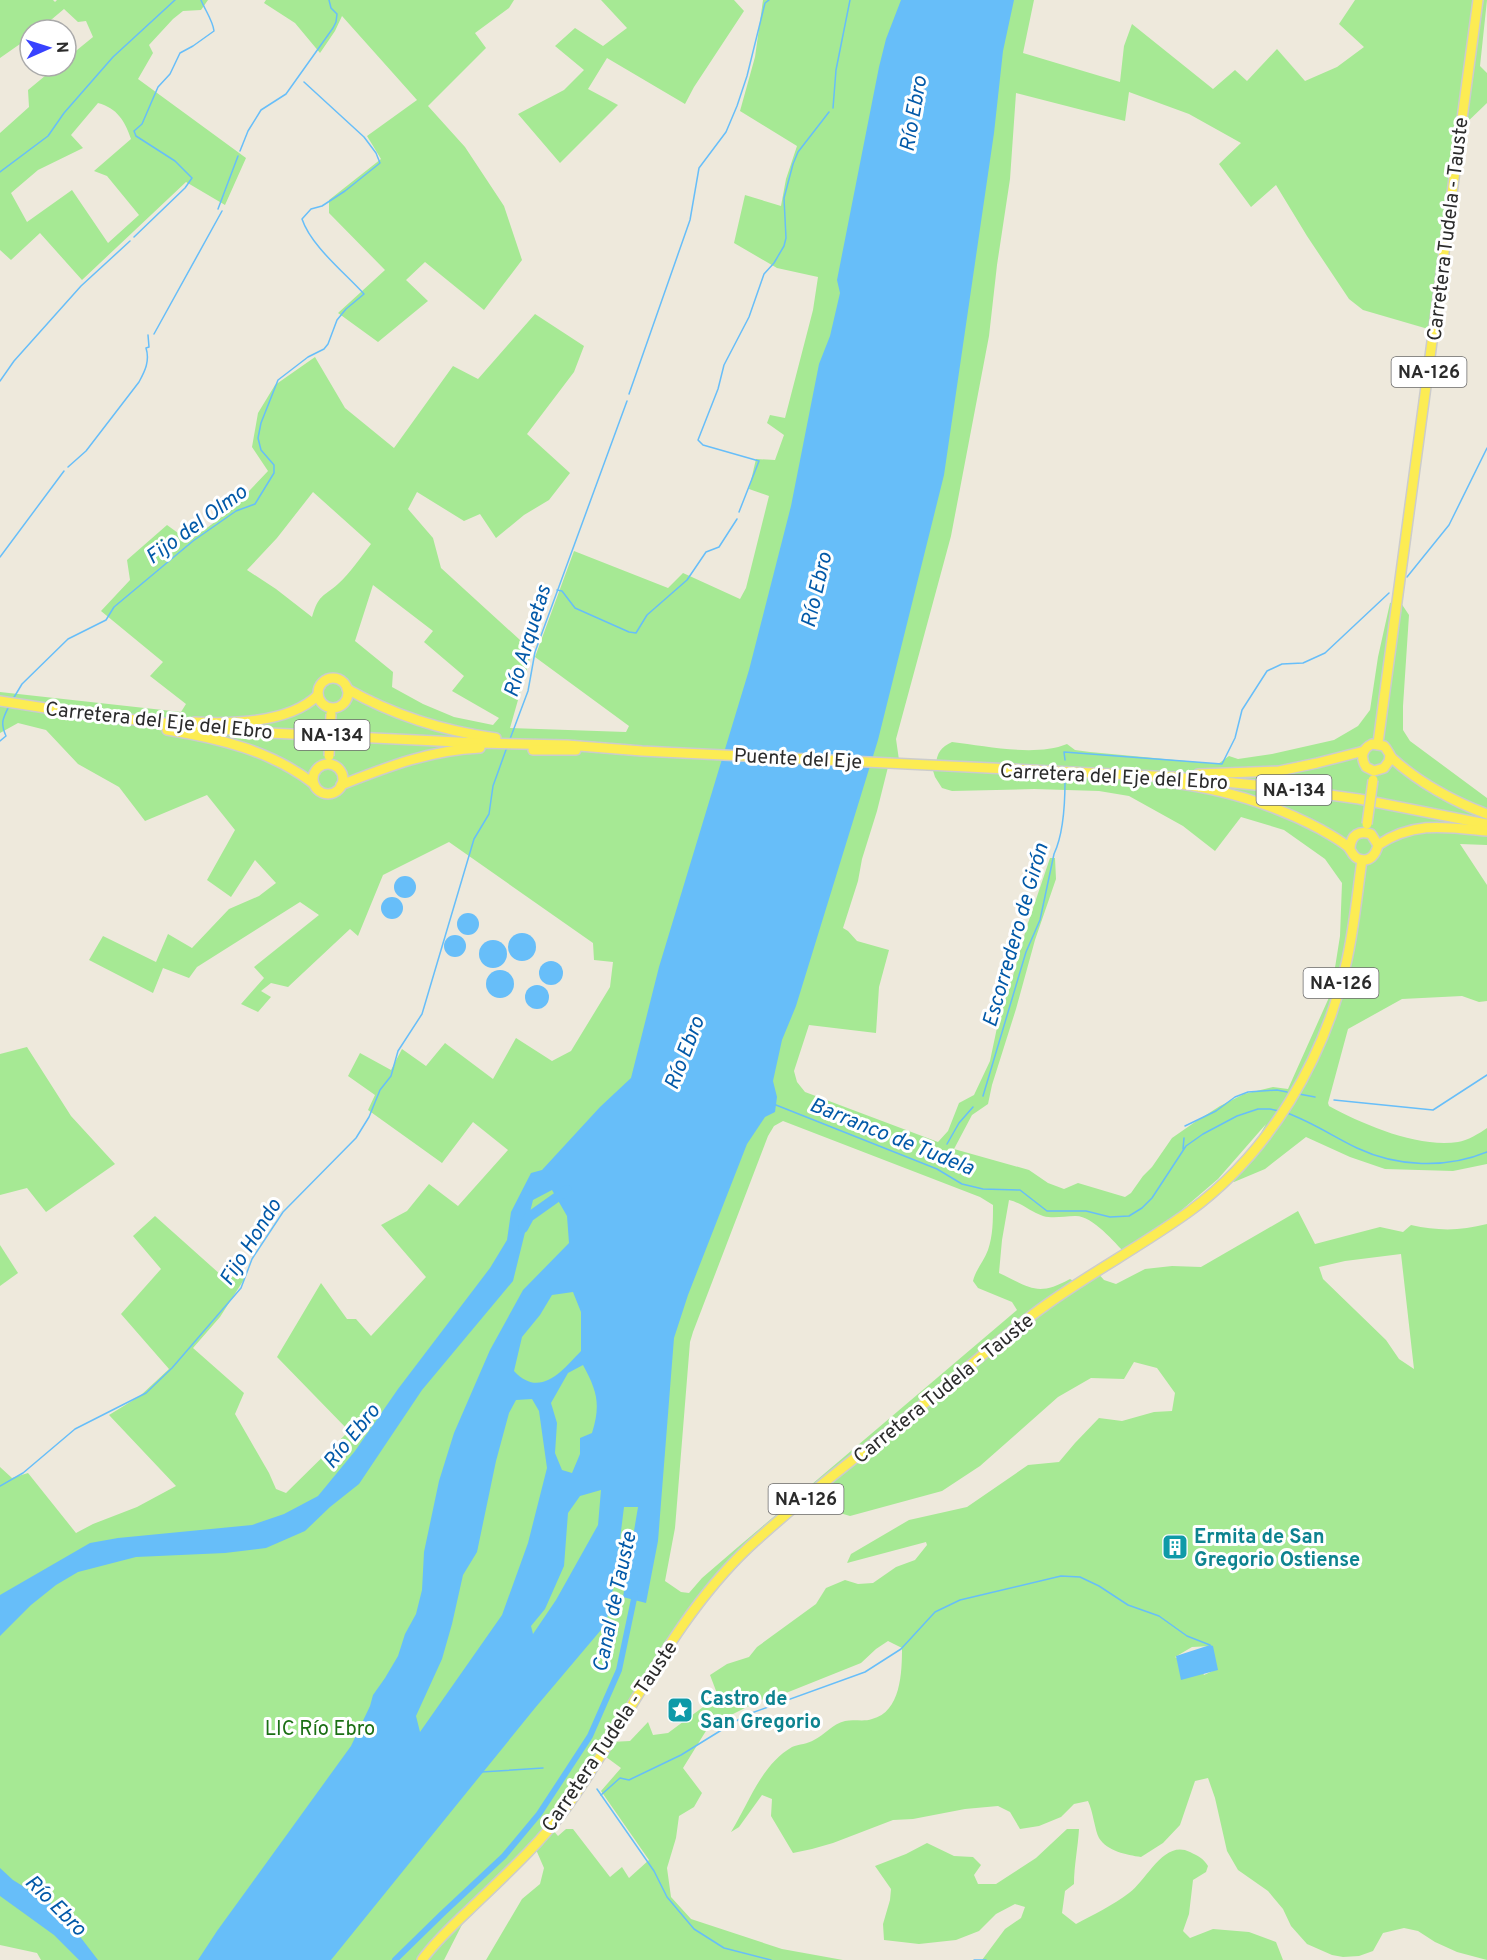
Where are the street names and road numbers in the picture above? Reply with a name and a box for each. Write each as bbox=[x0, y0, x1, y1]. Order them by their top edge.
street label: Carretera Tudela - Tauste bbox=[1422, 116, 1476, 343]
road number: NA-126 bbox=[1392, 357, 1466, 387]
street label: Carretera del Eje del Ebro bbox=[44, 697, 274, 747]
road number: NA-134 bbox=[294, 720, 370, 750]
street label: Puente del Eje bbox=[733, 744, 863, 776]
street label: Carretera del Eje del Ebro bbox=[999, 759, 1229, 797]
road number: NA-134 bbox=[1256, 775, 1332, 805]
road number: NA-126 bbox=[1304, 968, 1378, 998]
street label: Carretera Tudela - Tauste bbox=[849, 1309, 1040, 1471]
road number: NA-126 bbox=[768, 1484, 844, 1514]
street label: Carretera Tudela - Tauste bbox=[537, 1637, 684, 1838]

